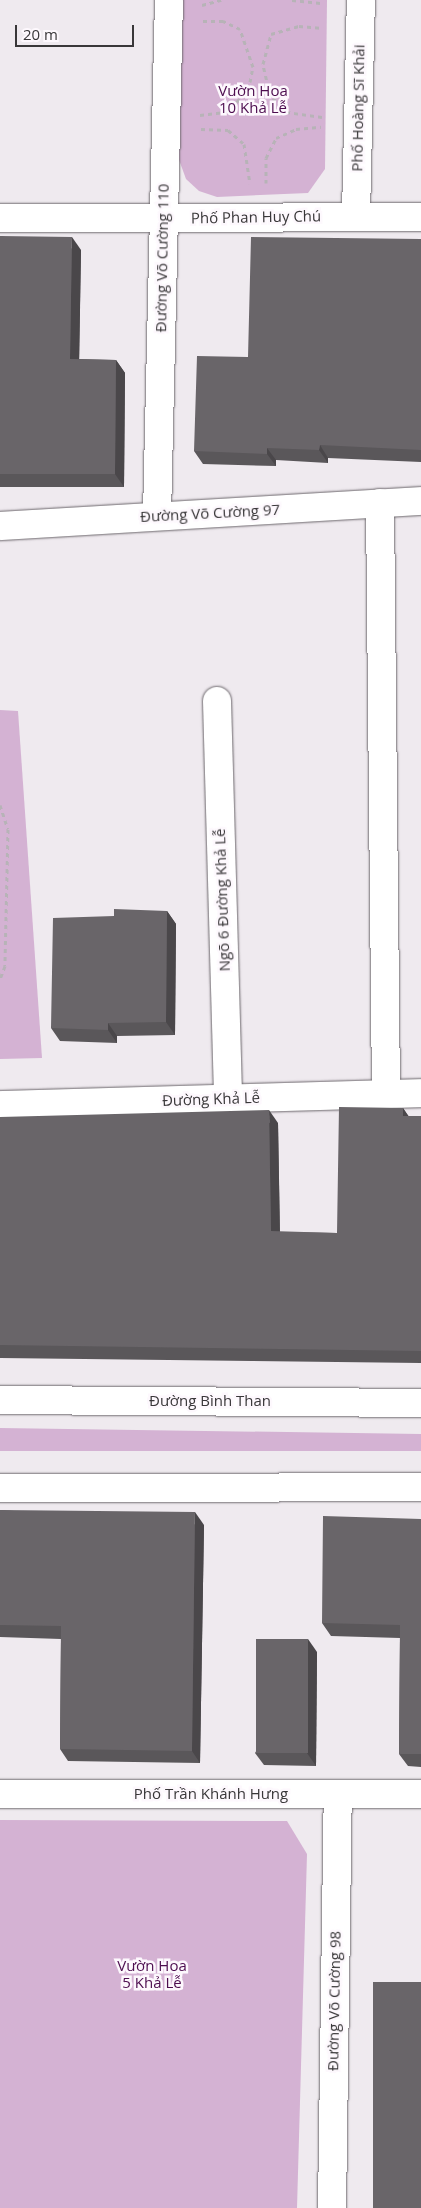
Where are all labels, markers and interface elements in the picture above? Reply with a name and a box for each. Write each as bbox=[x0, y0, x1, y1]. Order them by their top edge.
scale bar bbox=[18, 15, 136, 47]
text: 20 m bbox=[23, 24, 58, 44]
street label: Phố Hoàng Sĩ Khải bbox=[348, 44, 368, 172]
park label: Vườn Hoa 10 Khả Lễ bbox=[218, 81, 288, 116]
street label: Đường Võ Cường 110 bbox=[152, 184, 172, 332]
street label: Phố Phan Huy Chú bbox=[191, 207, 321, 227]
street label: Đường Võ Cường 97 bbox=[140, 500, 280, 526]
street label: Ngõ 6 Đường Khả Lễ bbox=[211, 828, 233, 972]
street label: Đường Khả Lễ bbox=[162, 1088, 260, 1110]
street label: Đường Bình Than bbox=[149, 1392, 271, 1410]
street label: Phố Trần Khánh Hưng bbox=[134, 1785, 288, 1803]
street label: Đường Võ Cường 98 bbox=[324, 1931, 344, 2071]
park label: Vườn Hoa 5 Khả Lễ bbox=[117, 1956, 187, 1991]

